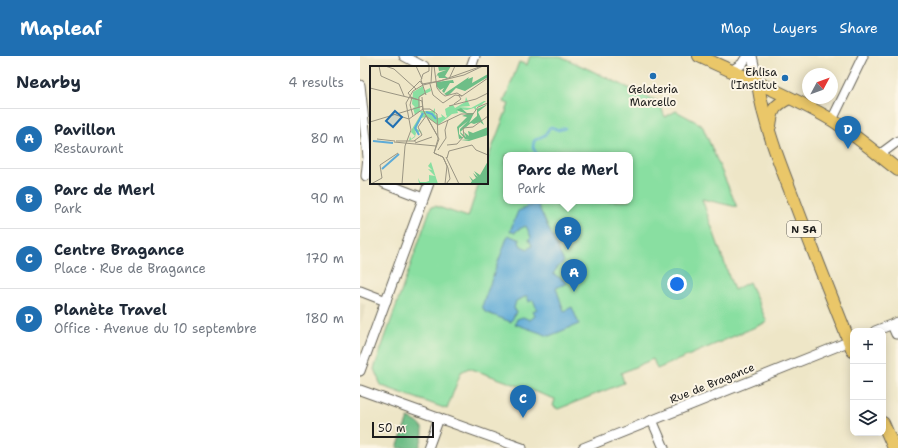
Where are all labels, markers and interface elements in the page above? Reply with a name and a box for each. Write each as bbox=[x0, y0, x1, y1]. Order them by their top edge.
text: Mapleaf bbox=[20, 16, 102, 41]
text: Map bbox=[721, 19, 751, 37]
text: Layers bbox=[773, 19, 817, 37]
text: Share bbox=[839, 19, 878, 37]
place label: Ehlisa l'Institut bbox=[731, 65, 777, 93]
inset map bbox=[370, 66, 488, 184]
north arrow bbox=[802, 68, 838, 104]
text: Nearby bbox=[16, 71, 81, 93]
marker: Gelateria Marcello bbox=[648, 71, 658, 81]
marker: Ehlisa l'Institut bbox=[780, 73, 790, 83]
text: 4 results bbox=[288, 74, 344, 91]
place label: Gelateria Marcello bbox=[628, 82, 678, 110]
pin: D bbox=[835, 116, 861, 149]
text: Pavillon bbox=[54, 120, 115, 140]
text: A bbox=[24, 130, 34, 147]
text: 80 m bbox=[310, 130, 344, 147]
text: Restaurant bbox=[54, 140, 124, 157]
popup bbox=[503, 152, 633, 204]
text: Parc de Merl bbox=[517, 160, 619, 180]
text: Parc de Merl bbox=[54, 180, 155, 200]
text: Park bbox=[517, 180, 545, 197]
text: B bbox=[25, 190, 33, 207]
text: 90 m bbox=[310, 190, 344, 207]
text: Park bbox=[54, 200, 82, 217]
pin: B bbox=[555, 217, 581, 250]
road number: N 5A bbox=[787, 221, 821, 237]
text: Centre Bragance bbox=[54, 240, 185, 260]
text: C bbox=[25, 250, 33, 267]
text: 170 m bbox=[306, 250, 344, 267]
pin: A bbox=[561, 259, 587, 292]
text: Place · Rue de Bragance bbox=[54, 260, 206, 277]
your location bbox=[667, 274, 687, 294]
text: Planète Travel bbox=[54, 300, 167, 320]
text: D bbox=[24, 310, 34, 327]
text: 180 m bbox=[305, 310, 344, 327]
text: Office · Avenue du 10 septembre bbox=[54, 320, 257, 337]
map controls bbox=[850, 328, 886, 436]
button: + bbox=[850, 328, 886, 364]
street label: Rue de Bragance bbox=[668, 360, 757, 407]
button: − bbox=[850, 364, 886, 400]
pin: C bbox=[510, 385, 536, 418]
button: layers bbox=[850, 400, 886, 436]
scale bar bbox=[372, 420, 434, 439]
text: 50 m bbox=[378, 421, 406, 436]

